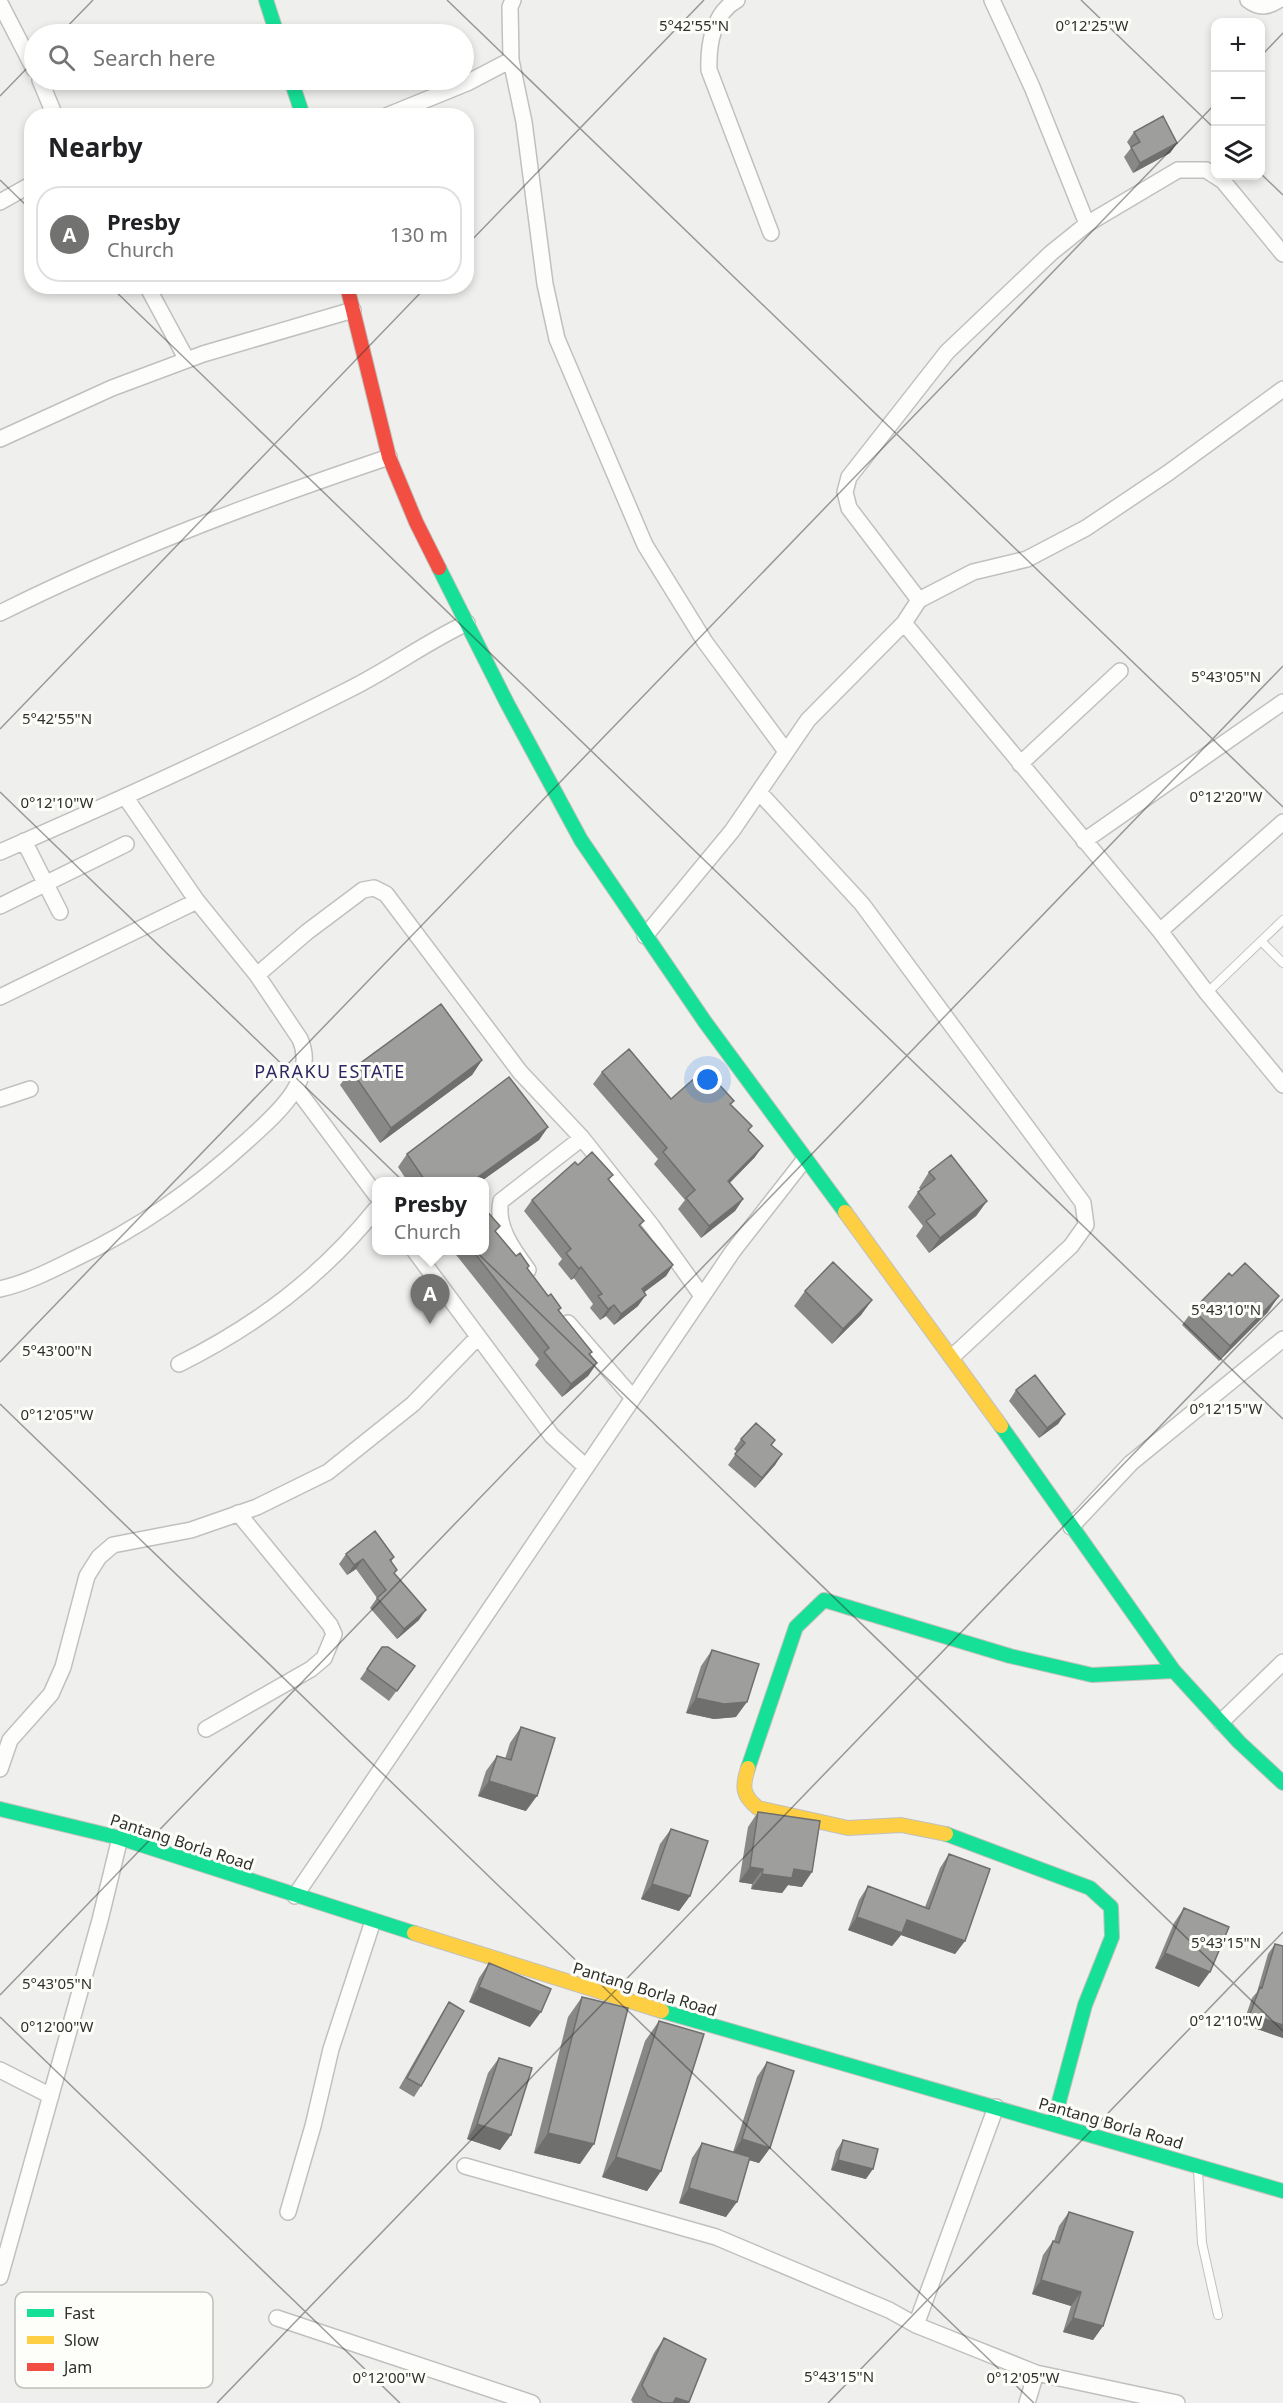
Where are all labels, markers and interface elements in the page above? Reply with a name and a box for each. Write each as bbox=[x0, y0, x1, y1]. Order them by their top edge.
text: 5°42'55"N bbox=[659, 15, 729, 35]
text: 0°12'25"W bbox=[1055, 15, 1129, 35]
map controls bbox=[1211, 18, 1265, 180]
button: + bbox=[1211, 18, 1265, 72]
search box bbox=[24, 24, 474, 90]
icon: search bbox=[45, 41, 78, 74]
text: Search here bbox=[93, 42, 215, 72]
button: − bbox=[1211, 72, 1265, 126]
button: layers bbox=[1211, 126, 1265, 180]
text: Nearby bbox=[48, 129, 143, 165]
text: Presby bbox=[107, 206, 180, 236]
text: A bbox=[63, 221, 76, 248]
text: 130 m bbox=[390, 221, 448, 248]
text: Church bbox=[107, 236, 174, 263]
text: 5°43'05"N bbox=[1191, 666, 1261, 686]
text: 5°42'55"N bbox=[22, 708, 92, 728]
text: 0°12'20"W bbox=[1189, 786, 1263, 806]
text: 0°12'10"W bbox=[20, 792, 94, 812]
district label: PARAKU ESTATE bbox=[254, 1059, 406, 1083]
your location bbox=[693, 1065, 722, 1094]
popup bbox=[372, 1177, 489, 1255]
text: Presby bbox=[394, 1188, 467, 1218]
text: Church bbox=[394, 1218, 461, 1245]
pin: A bbox=[410, 1274, 450, 1324]
text: 5°43'10"N bbox=[1191, 1299, 1261, 1319]
text: 5°43'00"N bbox=[22, 1340, 92, 1360]
text: 0°12'15"W bbox=[1189, 1398, 1263, 1418]
text: 0°12'05"W bbox=[20, 1404, 94, 1424]
street label: Pantang Borla Road bbox=[107, 1808, 257, 1876]
text: 5°43'15"N bbox=[1191, 1932, 1261, 1952]
street label: Pantang Borla Road bbox=[570, 1957, 720, 2021]
text: 5°43'05"N bbox=[22, 1973, 92, 1993]
text: 0°12'10"W bbox=[1189, 2010, 1263, 2030]
text: 0°12'00"W bbox=[20, 2016, 94, 2036]
street label: Pantang Borla Road bbox=[1036, 2092, 1186, 2154]
legend bbox=[15, 2292, 213, 2388]
text: Fast bbox=[64, 2302, 95, 2324]
text: Slow bbox=[64, 2329, 99, 2351]
text: Jam bbox=[62, 2356, 92, 2378]
text: 5°43'15"N bbox=[804, 2366, 874, 2386]
text: 0°12'00"W bbox=[352, 2367, 426, 2387]
text: 0°12'05"W bbox=[986, 2367, 1060, 2387]

